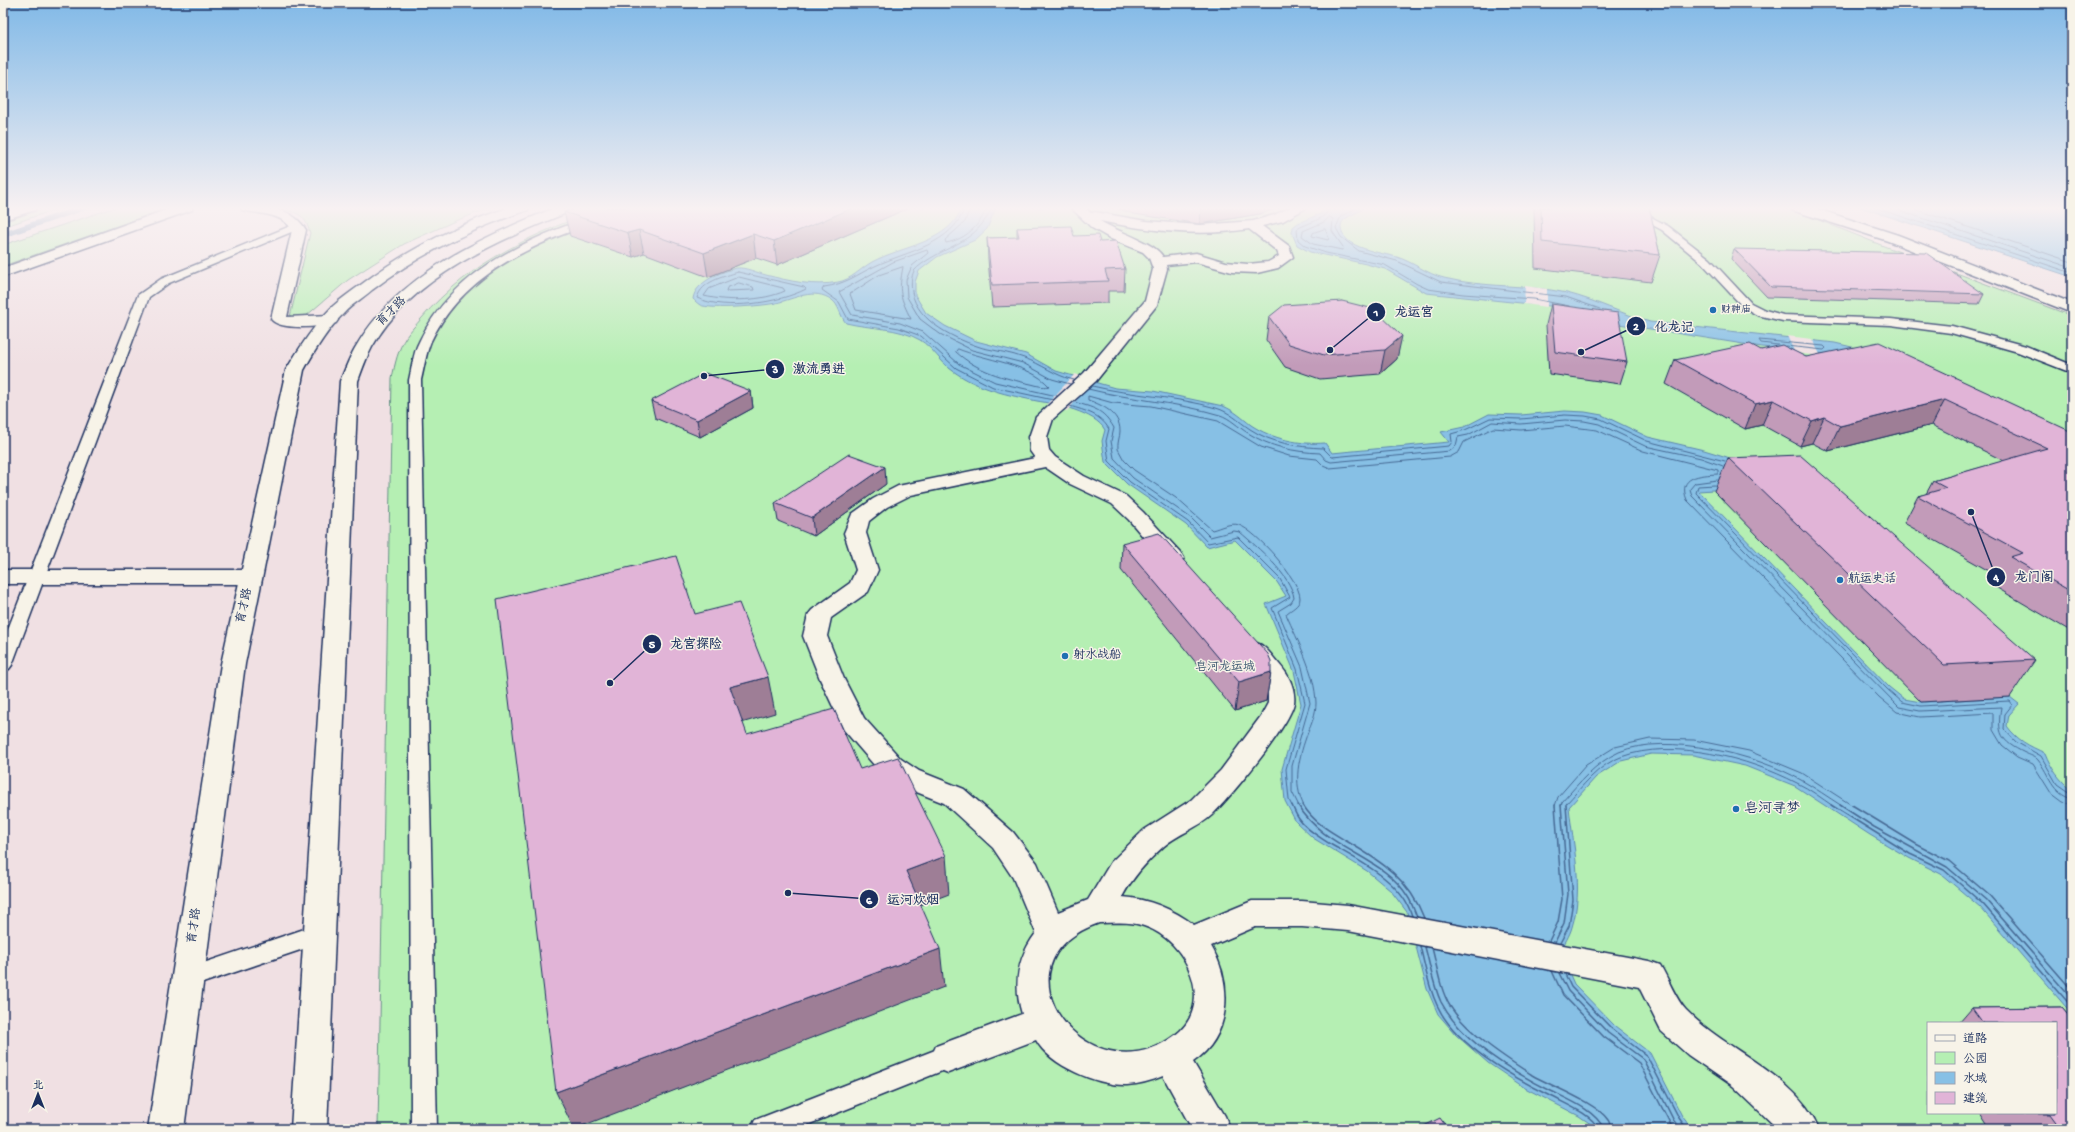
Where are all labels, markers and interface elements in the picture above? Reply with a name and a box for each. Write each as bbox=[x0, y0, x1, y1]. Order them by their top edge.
street label: 育才路 bbox=[374, 294, 410, 330]
callout: 龙运宫 bbox=[1366, 299, 1441, 324]
place label: 财神庙 bbox=[1721, 304, 1751, 316]
text: 龙运宫 bbox=[1394, 305, 1434, 321]
marker: 财神庙 bbox=[1708, 305, 1718, 315]
text: 1 bbox=[1373, 307, 1379, 321]
callout: 化龙记 bbox=[1626, 314, 1701, 339]
text: 化龙记 bbox=[1654, 320, 1694, 336]
text: 2 bbox=[1633, 321, 1639, 335]
callout: 激流勇进 bbox=[765, 356, 853, 381]
text: 激流勇进 bbox=[793, 362, 845, 378]
text: 3 bbox=[771, 364, 778, 378]
callout: 龙门阁 bbox=[1986, 564, 2061, 589]
text: 龙门阁 bbox=[2014, 570, 2054, 586]
place label: 航运史话 bbox=[1848, 572, 1896, 587]
text: 4 bbox=[1992, 572, 1999, 586]
marker: 航运史话 bbox=[1835, 575, 1845, 585]
street label: 育才路 bbox=[233, 587, 256, 625]
callout: 龙宫探险 bbox=[642, 631, 730, 656]
text: 龙宫探险 bbox=[670, 636, 722, 653]
text: 5 bbox=[649, 639, 656, 653]
place label: 射水战船 bbox=[1073, 648, 1121, 663]
marker: 射水战船 bbox=[1060, 651, 1070, 661]
park label: 皂河龙运城 bbox=[1195, 660, 1255, 675]
place label: 皂河寻梦 bbox=[1744, 801, 1800, 818]
marker: 皂河寻梦 bbox=[1731, 804, 1741, 814]
callout: 运河炊烟 bbox=[859, 887, 947, 912]
text: 运河炊烟 bbox=[887, 893, 939, 909]
text: 6 bbox=[866, 895, 873, 909]
street label: 育才路 bbox=[185, 907, 204, 945]
legend bbox=[1927, 1022, 2057, 1114]
text: 道路 bbox=[1963, 1032, 1987, 1047]
text: 公园 bbox=[1963, 1052, 1987, 1067]
text: 水域 bbox=[1963, 1072, 1987, 1087]
north arrow bbox=[18, 1074, 58, 1114]
text: 北 bbox=[33, 1080, 44, 1092]
text: 建筑 bbox=[1963, 1092, 1987, 1107]

